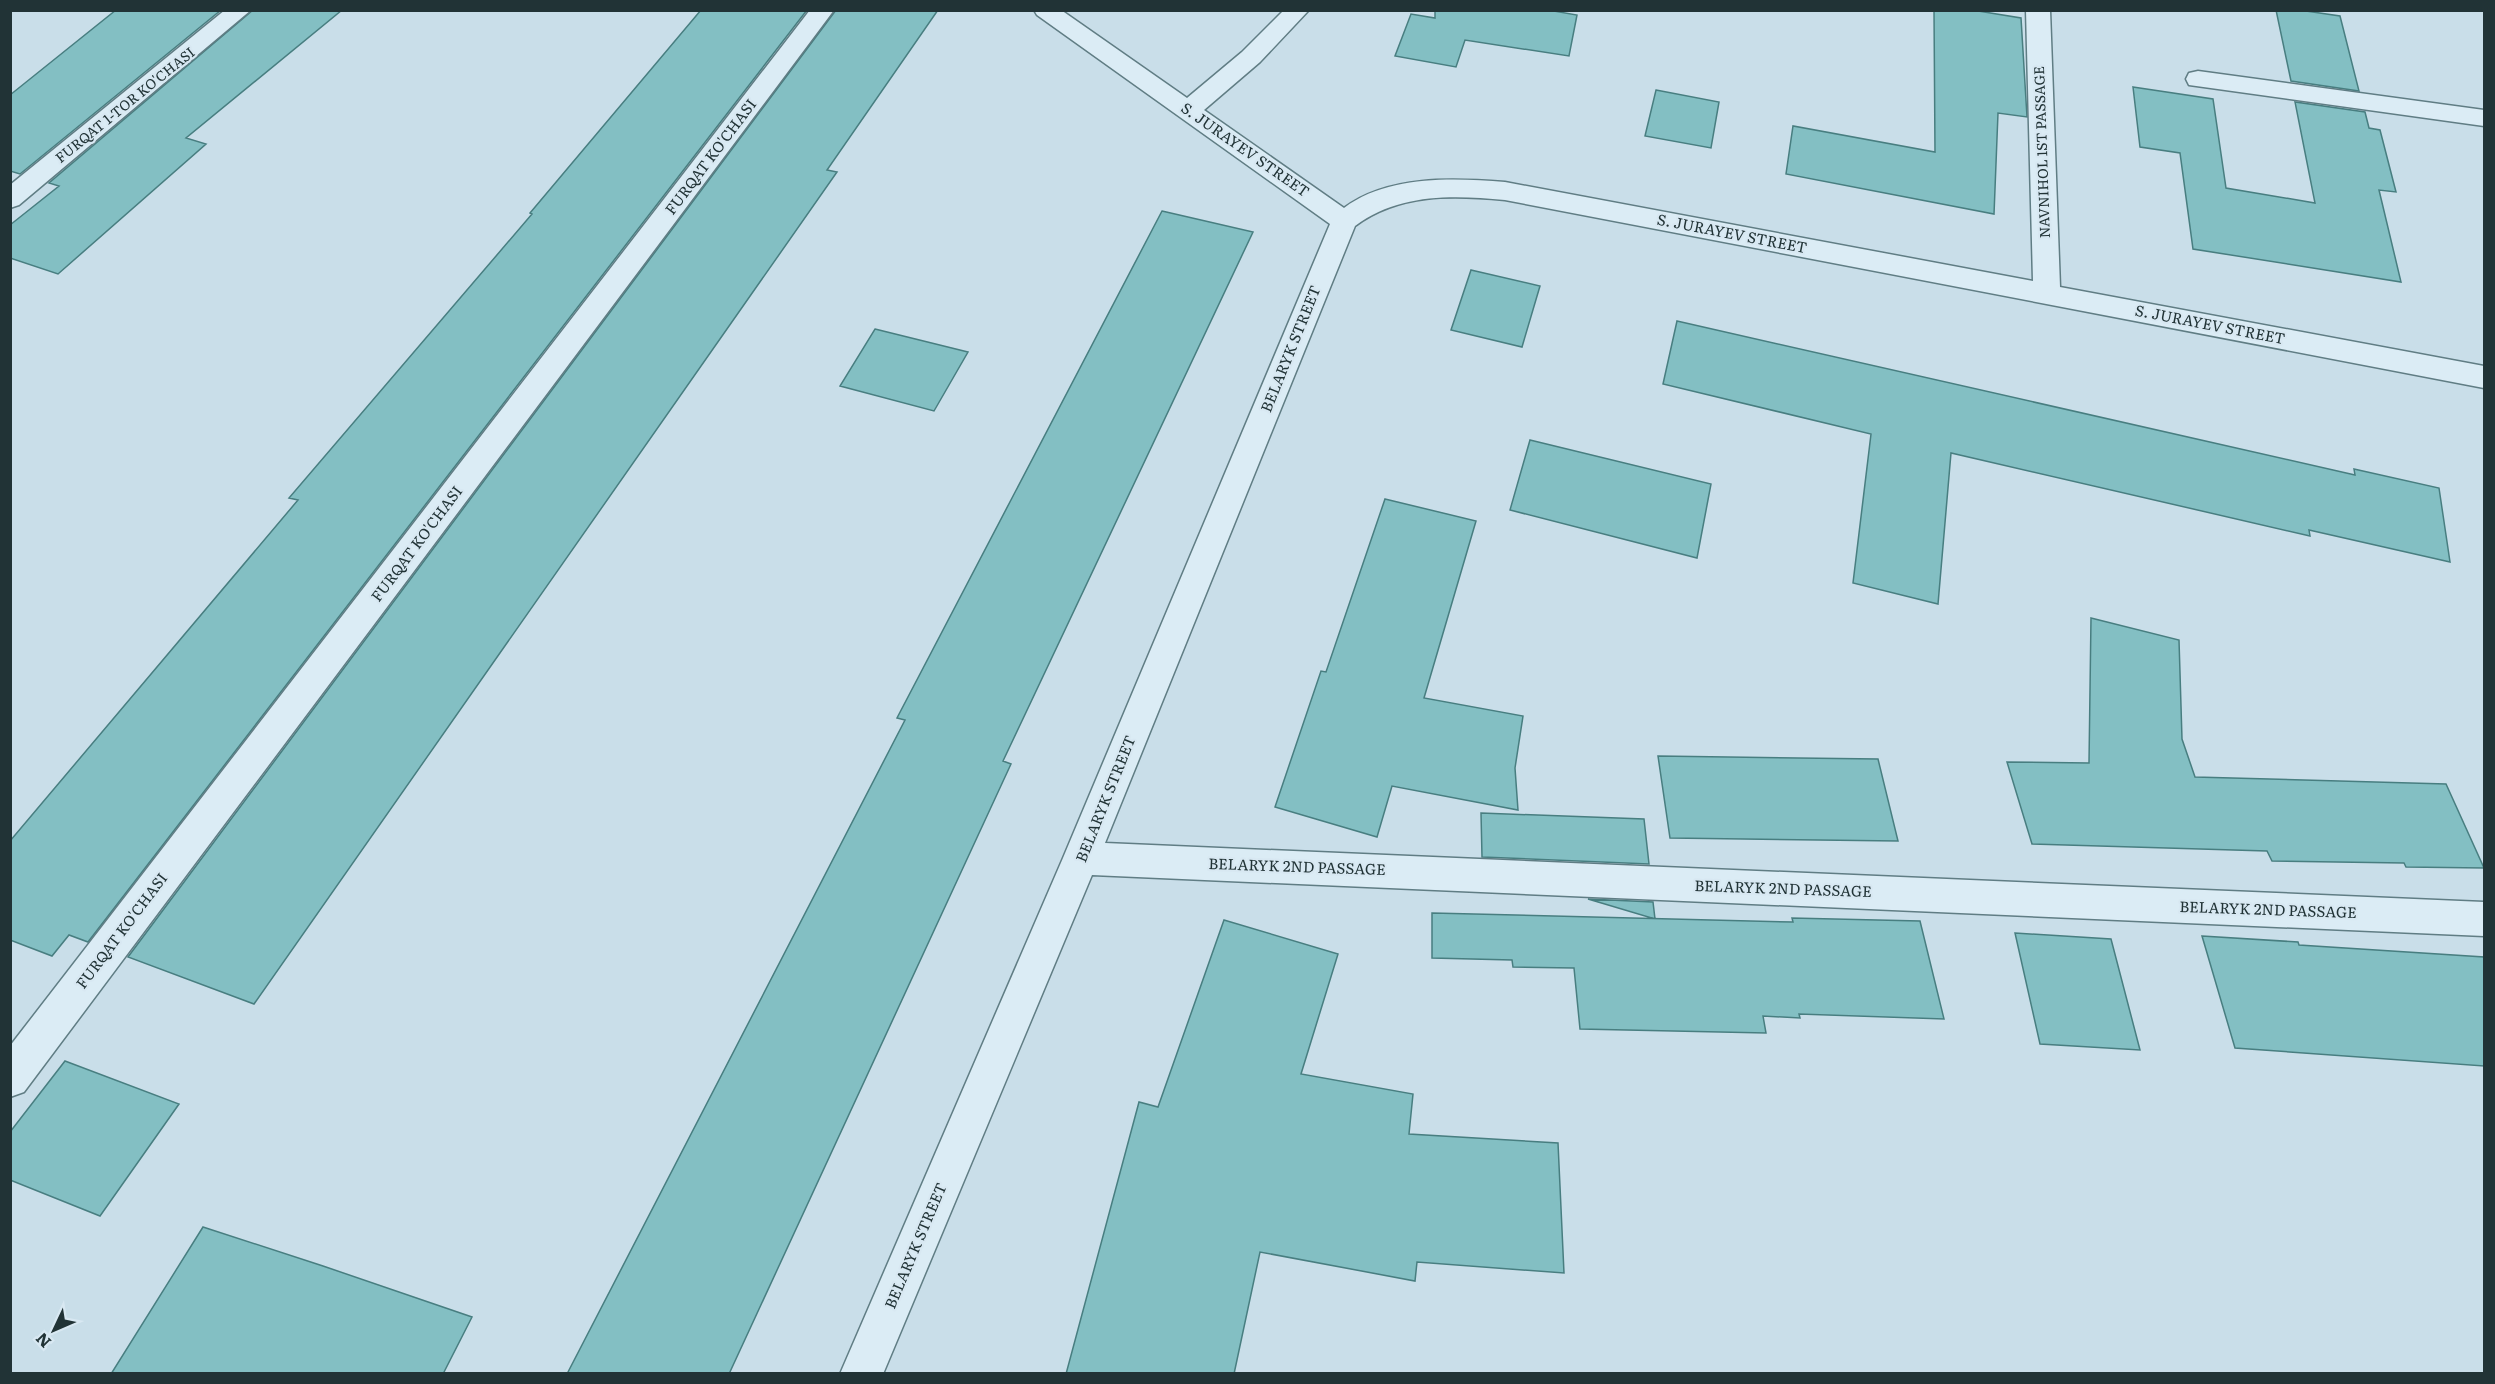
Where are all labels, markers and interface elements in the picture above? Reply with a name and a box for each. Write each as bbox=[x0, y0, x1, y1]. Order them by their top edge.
street label: FURQAT 1-TOR KO'CHASI bbox=[50, 42, 198, 167]
street label: NAVNIHOL 1ST PASSAGE bbox=[2028, 66, 2054, 238]
street label: FURQAT KO'CHASI bbox=[658, 93, 761, 219]
street label: S. JURAYEV STREET bbox=[1177, 96, 1315, 202]
street label: S. JURAYEV STREET bbox=[1655, 207, 1809, 258]
street label: BELARYK STREET bbox=[1254, 282, 1326, 415]
street label: S. JURAYEV STREET bbox=[2133, 298, 2287, 349]
street label: FURQAT KO'CHASI bbox=[364, 480, 467, 606]
street label: BELARYK STREET bbox=[1069, 732, 1141, 865]
street label: BELARYK 2ND PASSAGE bbox=[1208, 851, 1386, 880]
street label: FURQAT KO'CHASI bbox=[69, 867, 172, 993]
street label: BELARYK 2ND PASSAGE bbox=[1694, 873, 1872, 902]
street label: BELARYK 2ND PASSAGE bbox=[2179, 894, 2357, 923]
street label: BELARYK STREET bbox=[878, 1179, 952, 1312]
north arrow bbox=[24, 1300, 84, 1360]
text: N bbox=[29, 1328, 56, 1354]

